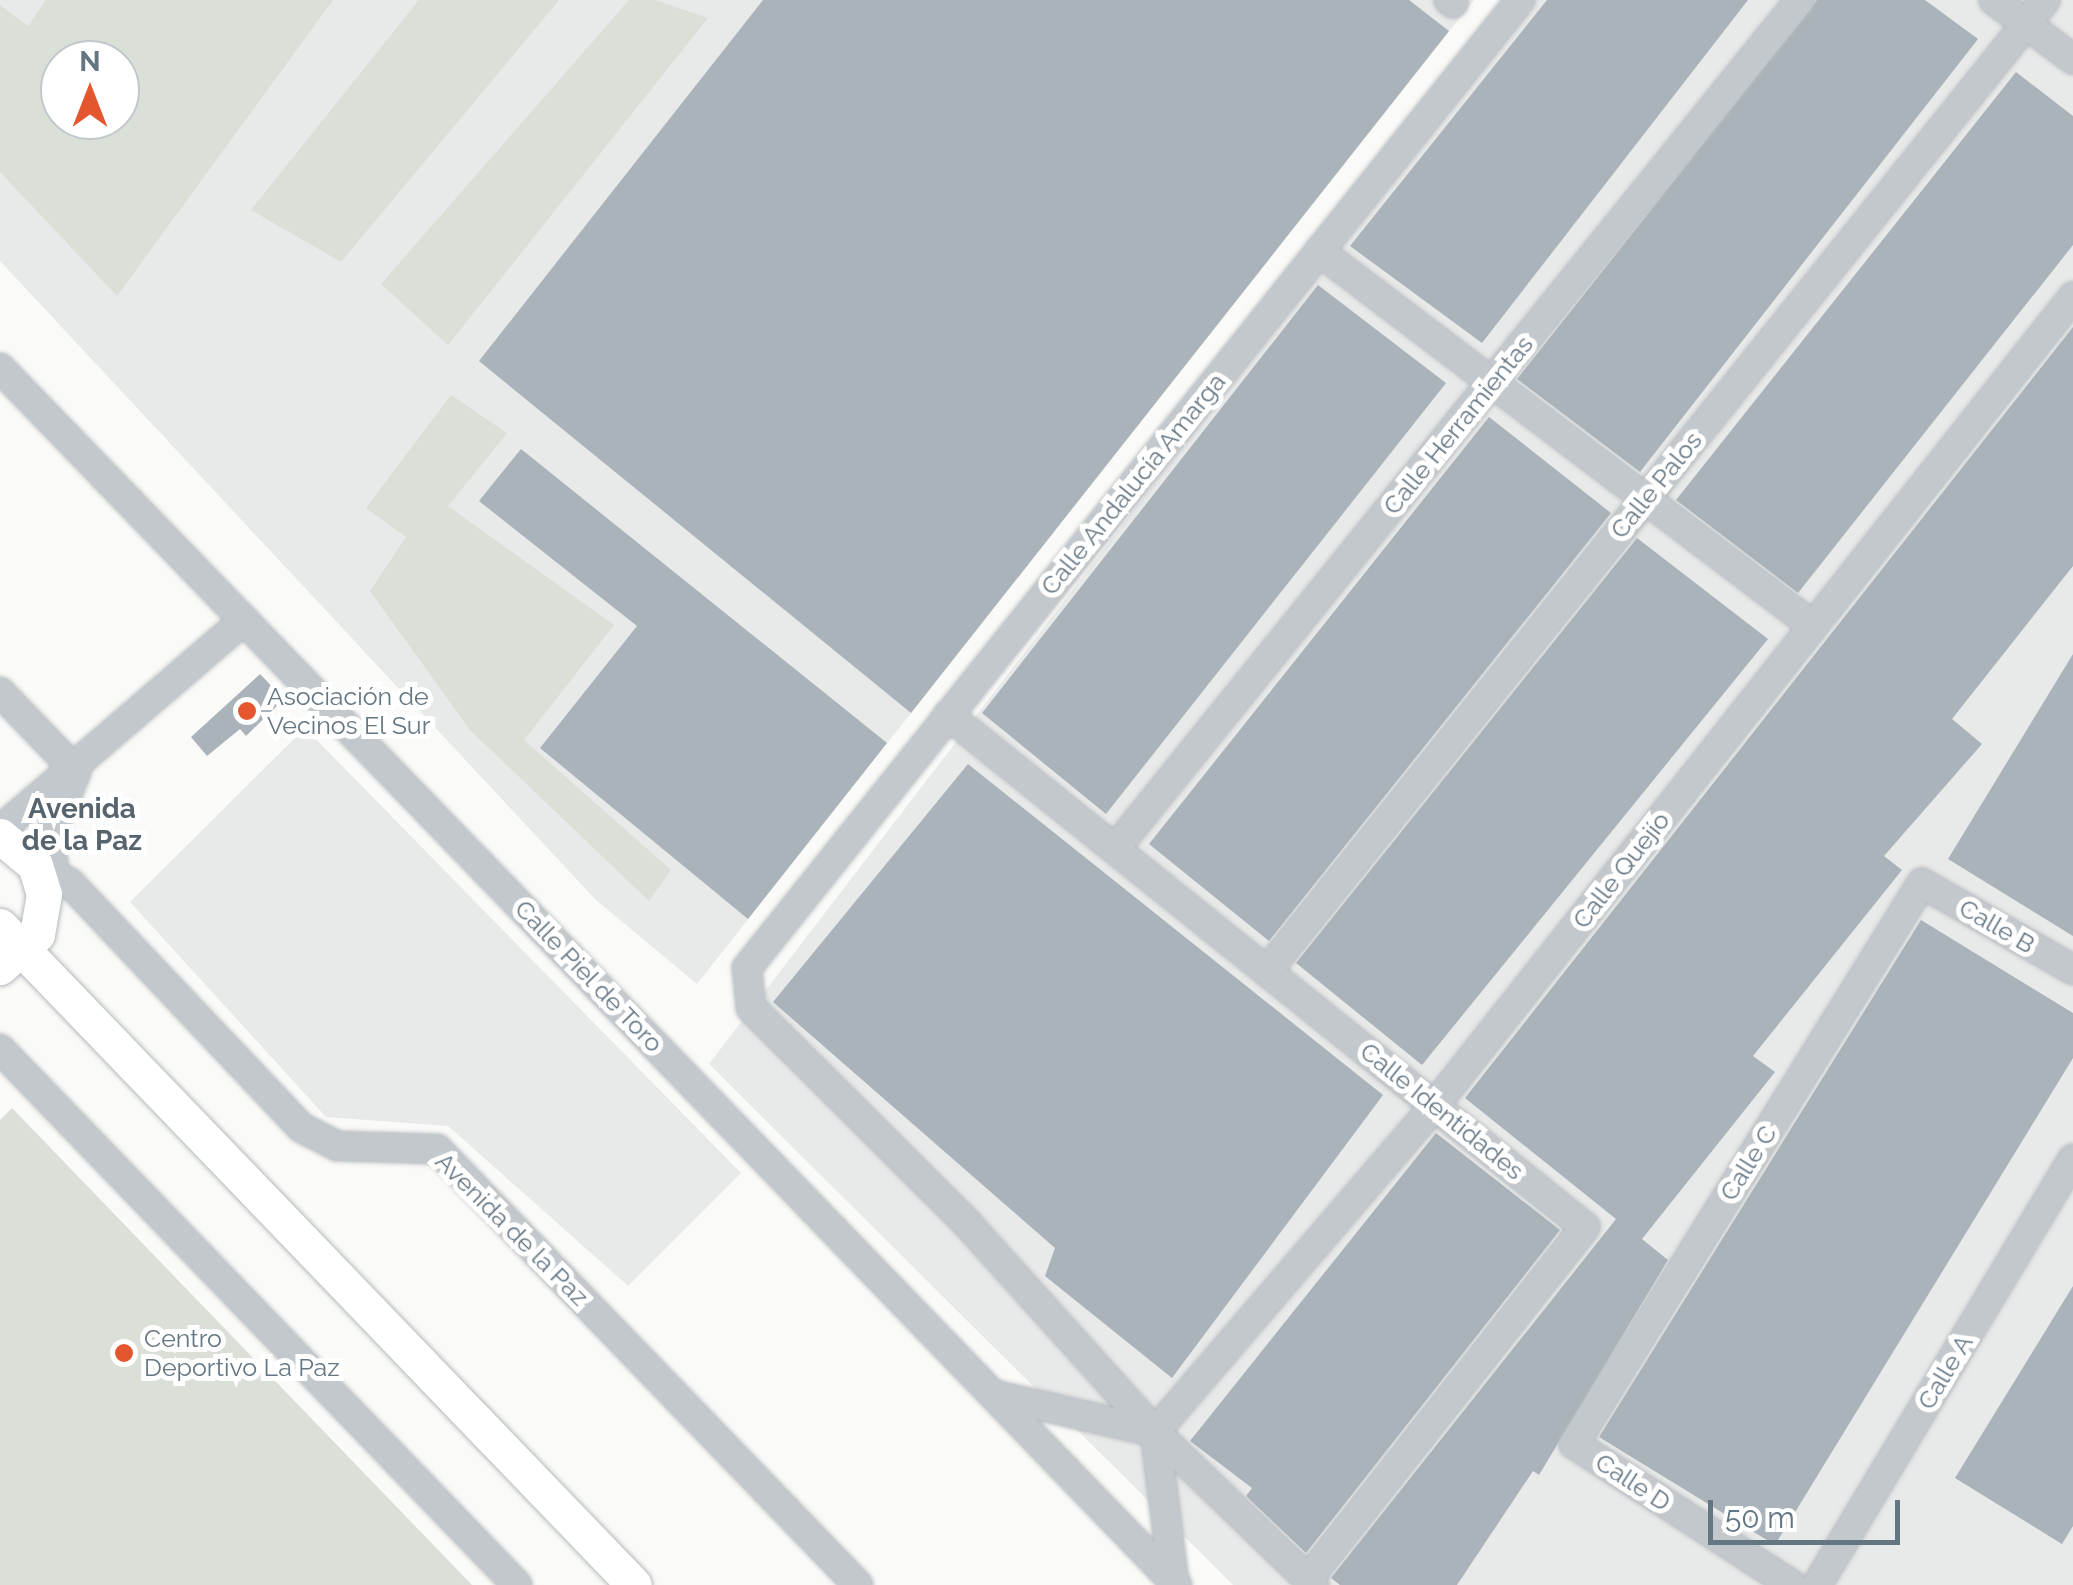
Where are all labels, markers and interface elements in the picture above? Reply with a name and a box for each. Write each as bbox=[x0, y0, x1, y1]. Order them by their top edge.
north arrow bbox=[40, 40, 140, 140]
text: N bbox=[79, 45, 101, 78]
street label: Calle Herramientas bbox=[1377, 330, 1539, 520]
street label: Calle Andalucía Amarga bbox=[1034, 367, 1232, 601]
street label: Calle Palos bbox=[1604, 426, 1708, 544]
place label: Asociación de Vecinos El Sur bbox=[267, 682, 431, 741]
marker: Asociación de Vecinos El Sur bbox=[236, 700, 258, 722]
district label: Avenida de la Paz bbox=[22, 792, 142, 858]
street label: Calle Quejío bbox=[1566, 806, 1676, 934]
street label: Calle B bbox=[1954, 892, 2040, 960]
street label: Calle Piel de Toro bbox=[508, 893, 670, 1059]
street label: Calle Identidades bbox=[1354, 1036, 1530, 1186]
street label: Calle C bbox=[1713, 1120, 1783, 1206]
street label: Avenida de la Paz bbox=[429, 1146, 595, 1312]
place label: Centro Deportivo La Paz bbox=[144, 1324, 339, 1383]
street label: Calle A bbox=[1911, 1329, 1979, 1415]
marker: Centro Deportivo La Paz bbox=[113, 1342, 135, 1364]
street label: Calle D bbox=[1590, 1447, 1676, 1517]
scale bar bbox=[1713, 1480, 1906, 1542]
text: 50 m bbox=[1725, 1500, 1795, 1535]

